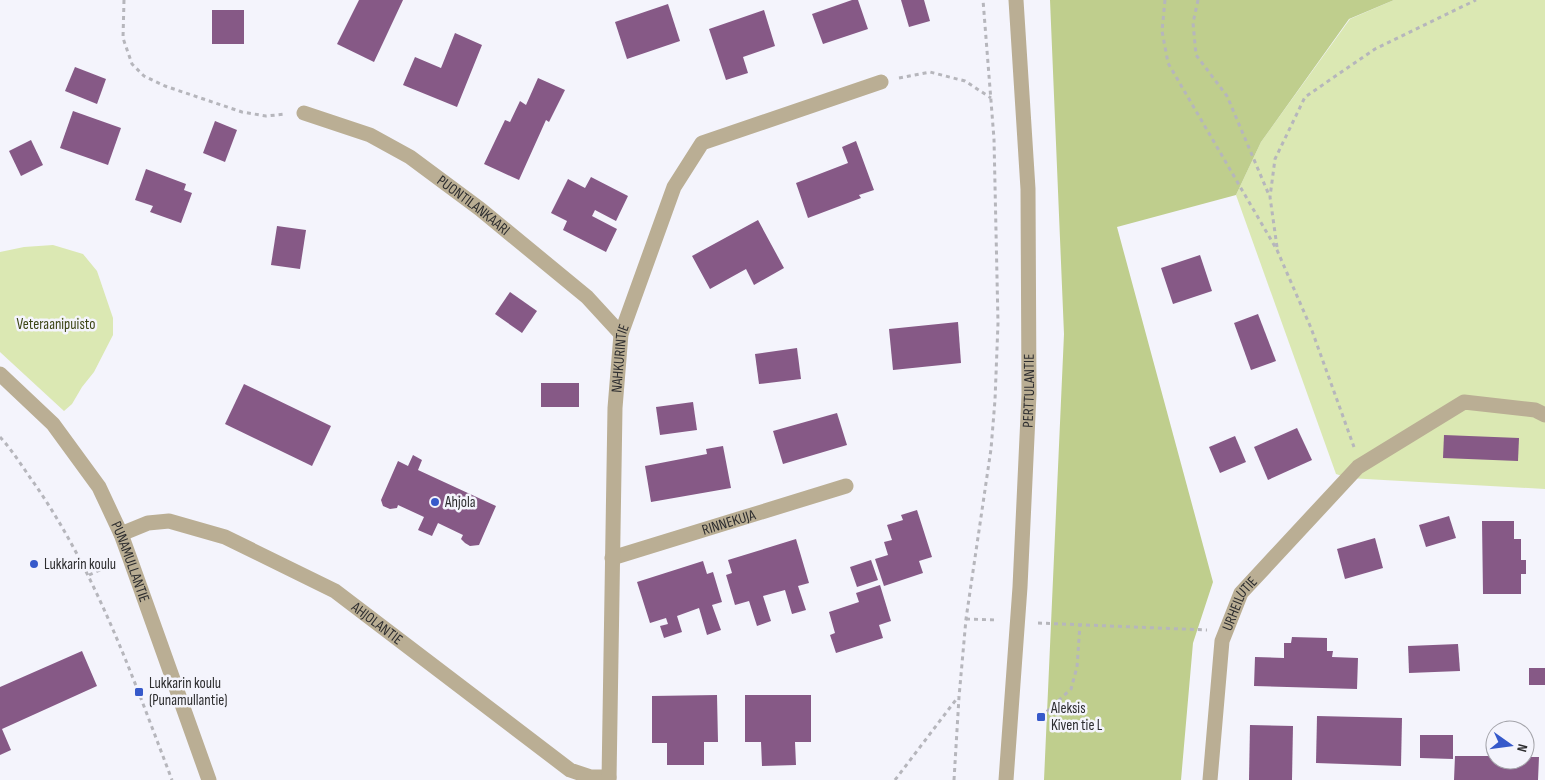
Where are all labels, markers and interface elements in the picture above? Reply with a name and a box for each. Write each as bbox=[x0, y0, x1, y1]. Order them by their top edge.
street label: PUONTILANKAARI bbox=[433, 171, 514, 239]
park label: Veteraanipuisto bbox=[17, 315, 95, 334]
street label: NAHKURINTIE bbox=[607, 321, 633, 393]
street label: PERTTULANTIE bbox=[1018, 354, 1039, 428]
place label: Ahjola bbox=[444, 493, 476, 512]
marker: Ahjola bbox=[429, 496, 441, 508]
street label: RINNEKUJA bbox=[699, 505, 758, 539]
street label: PUNAMULLANTIE bbox=[107, 518, 154, 605]
place label: Lukkarin koulu bbox=[44, 555, 116, 574]
marker: Lukkarin koulu bbox=[28, 558, 40, 570]
street label: URHEILUTIE bbox=[1218, 572, 1261, 633]
street label: AHJOLANTIE bbox=[347, 597, 407, 649]
place label: Lukkarin koulu (Punamullantie) bbox=[149, 674, 227, 710]
marker: Lukkarin koulu (Punamullantie) bbox=[133, 686, 145, 698]
place label: Aleksis Kiven tie L bbox=[1050, 699, 1103, 735]
marker: Aleksis Kiven tie L bbox=[1035, 711, 1047, 723]
north arrow bbox=[1485, 720, 1535, 770]
text: N bbox=[1513, 742, 1531, 754]

